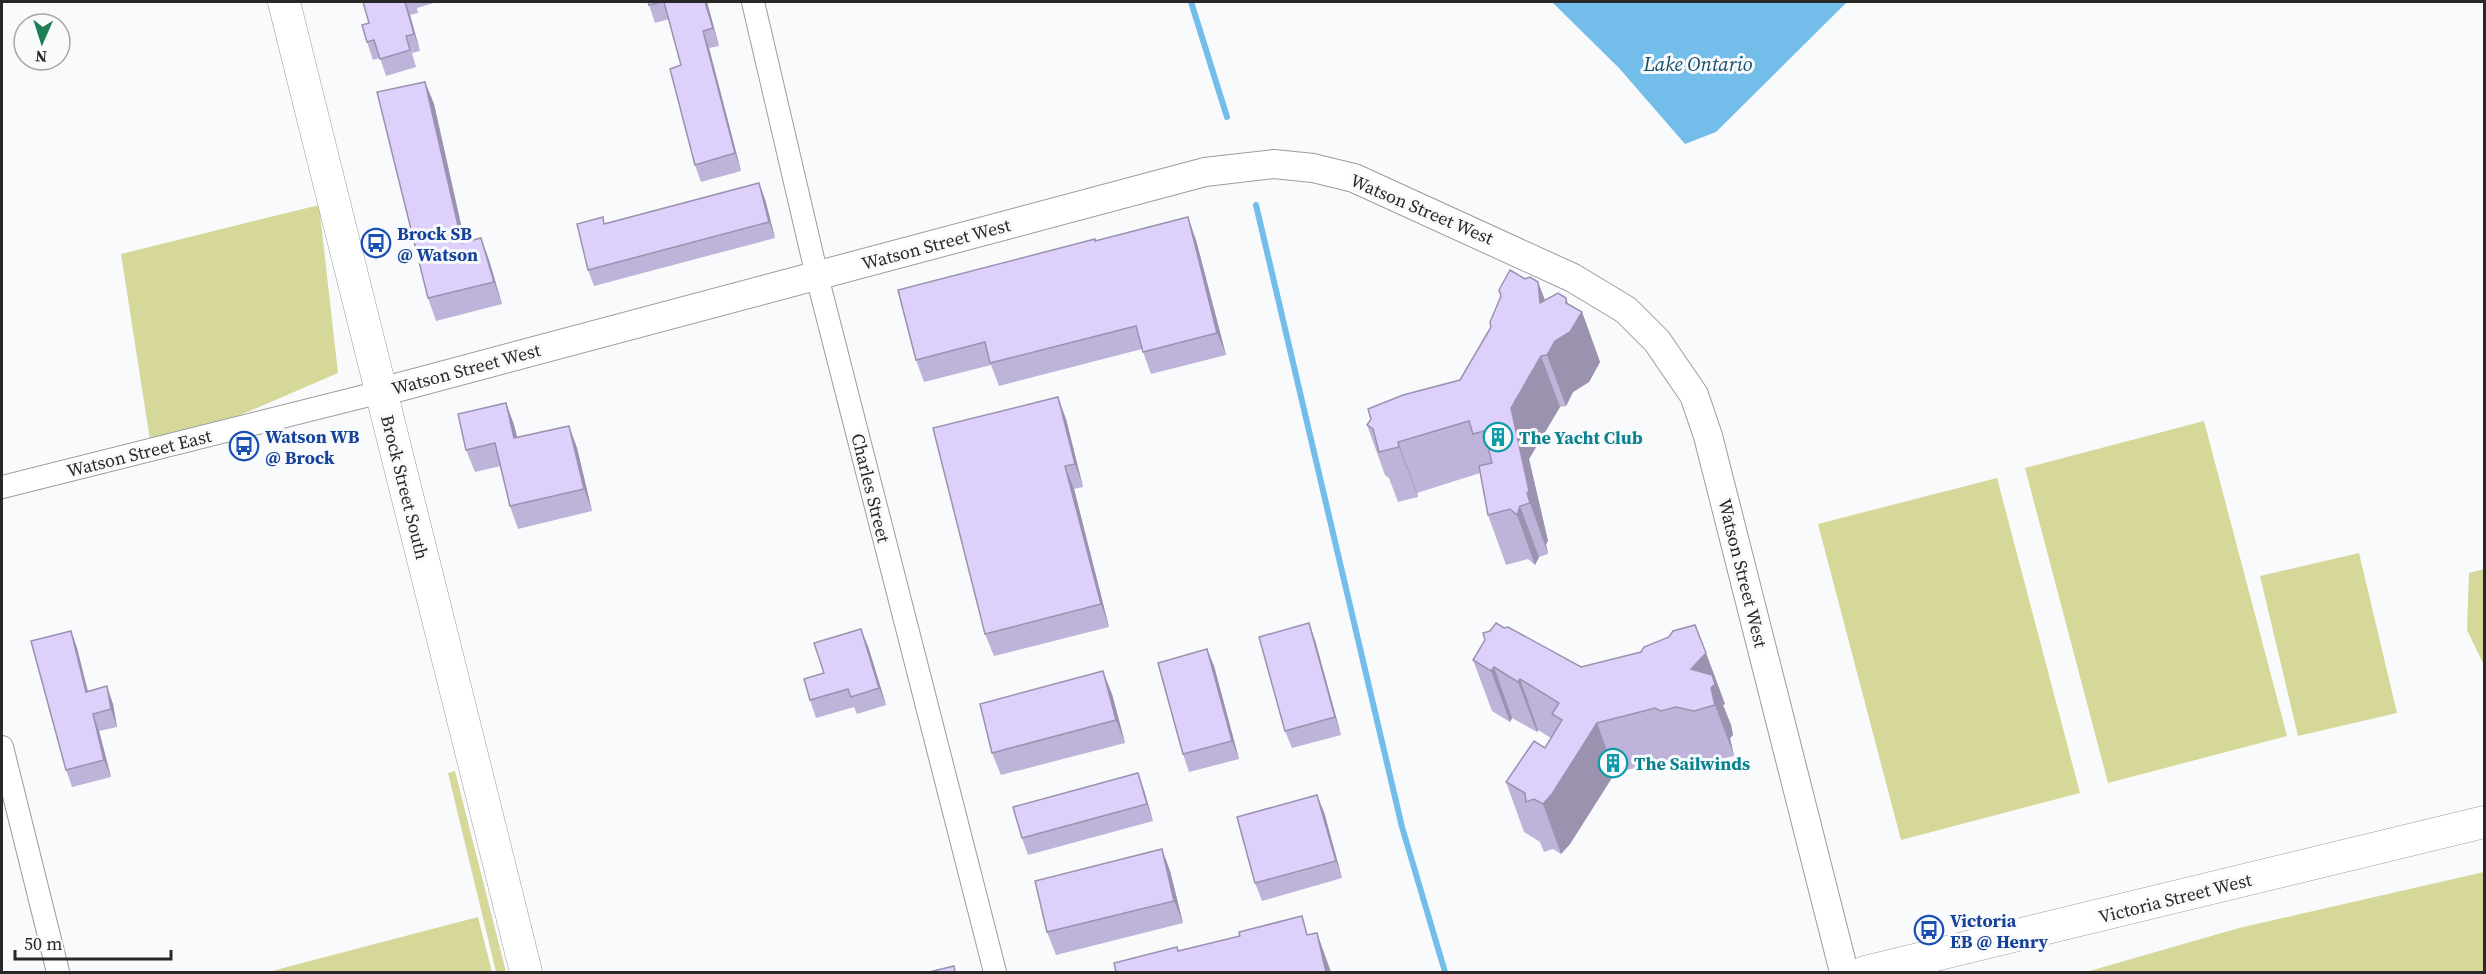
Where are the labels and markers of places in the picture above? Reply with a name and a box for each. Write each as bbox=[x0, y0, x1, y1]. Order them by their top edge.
place label: Brock SB @ Watson bbox=[397, 221, 478, 267]
bus stop icon: Brock SB @ Watson bbox=[360, 227, 392, 259]
building icon: The Yacht Club bbox=[1482, 421, 1514, 453]
place label: Watson WB @ Brock bbox=[265, 424, 360, 470]
place label: The Yacht Club bbox=[1519, 425, 1643, 450]
bus stop icon: Watson WB @ Brock bbox=[228, 430, 260, 462]
building icon: The Sailwinds bbox=[1597, 747, 1629, 779]
place label: The Sailwinds bbox=[1634, 751, 1750, 776]
place label: Victoria EB @ Henry bbox=[1950, 908, 2049, 954]
bus stop icon: Victoria EB @ Henry bbox=[1913, 914, 1945, 946]

